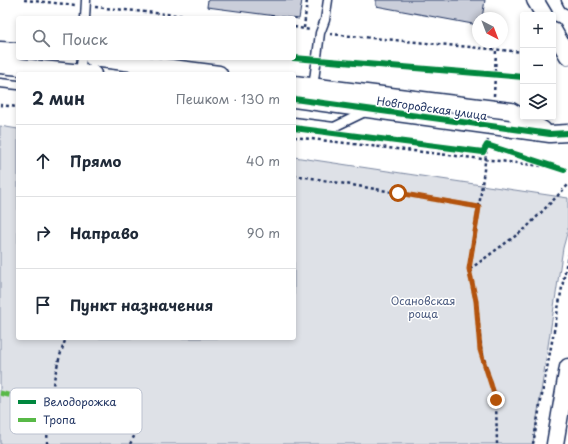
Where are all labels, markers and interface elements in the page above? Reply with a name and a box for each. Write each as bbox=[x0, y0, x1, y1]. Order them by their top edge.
north arrow bbox=[472, 12, 508, 48]
map controls bbox=[520, 12, 556, 120]
button: + bbox=[520, 12, 556, 48]
search box bbox=[16, 16, 296, 60]
icon: search bbox=[30, 27, 52, 49]
text: Поиск bbox=[62, 27, 108, 50]
button: − bbox=[520, 48, 556, 84]
button: layers bbox=[520, 84, 556, 120]
text: 2 мин bbox=[32, 85, 85, 111]
text: Пешком · 130 m bbox=[176, 89, 280, 108]
street label: Новгородская улица bbox=[376, 92, 488, 124]
text: Прямо bbox=[70, 149, 121, 172]
icon: ahead bbox=[32, 150, 54, 172]
text: 40 m bbox=[246, 151, 280, 170]
route start bbox=[389, 184, 407, 202]
text: Направо bbox=[70, 221, 139, 244]
icon: right bbox=[32, 222, 54, 244]
text: 90 m bbox=[247, 223, 280, 242]
park label: Осановская роща bbox=[391, 292, 455, 322]
text: Пункт назначения bbox=[70, 293, 213, 316]
icon: arrive bbox=[32, 294, 54, 316]
legend bbox=[10, 388, 142, 434]
route end bbox=[487, 391, 505, 409]
text: Велодорожка bbox=[43, 393, 116, 410]
text: Тропа bbox=[43, 411, 76, 428]

